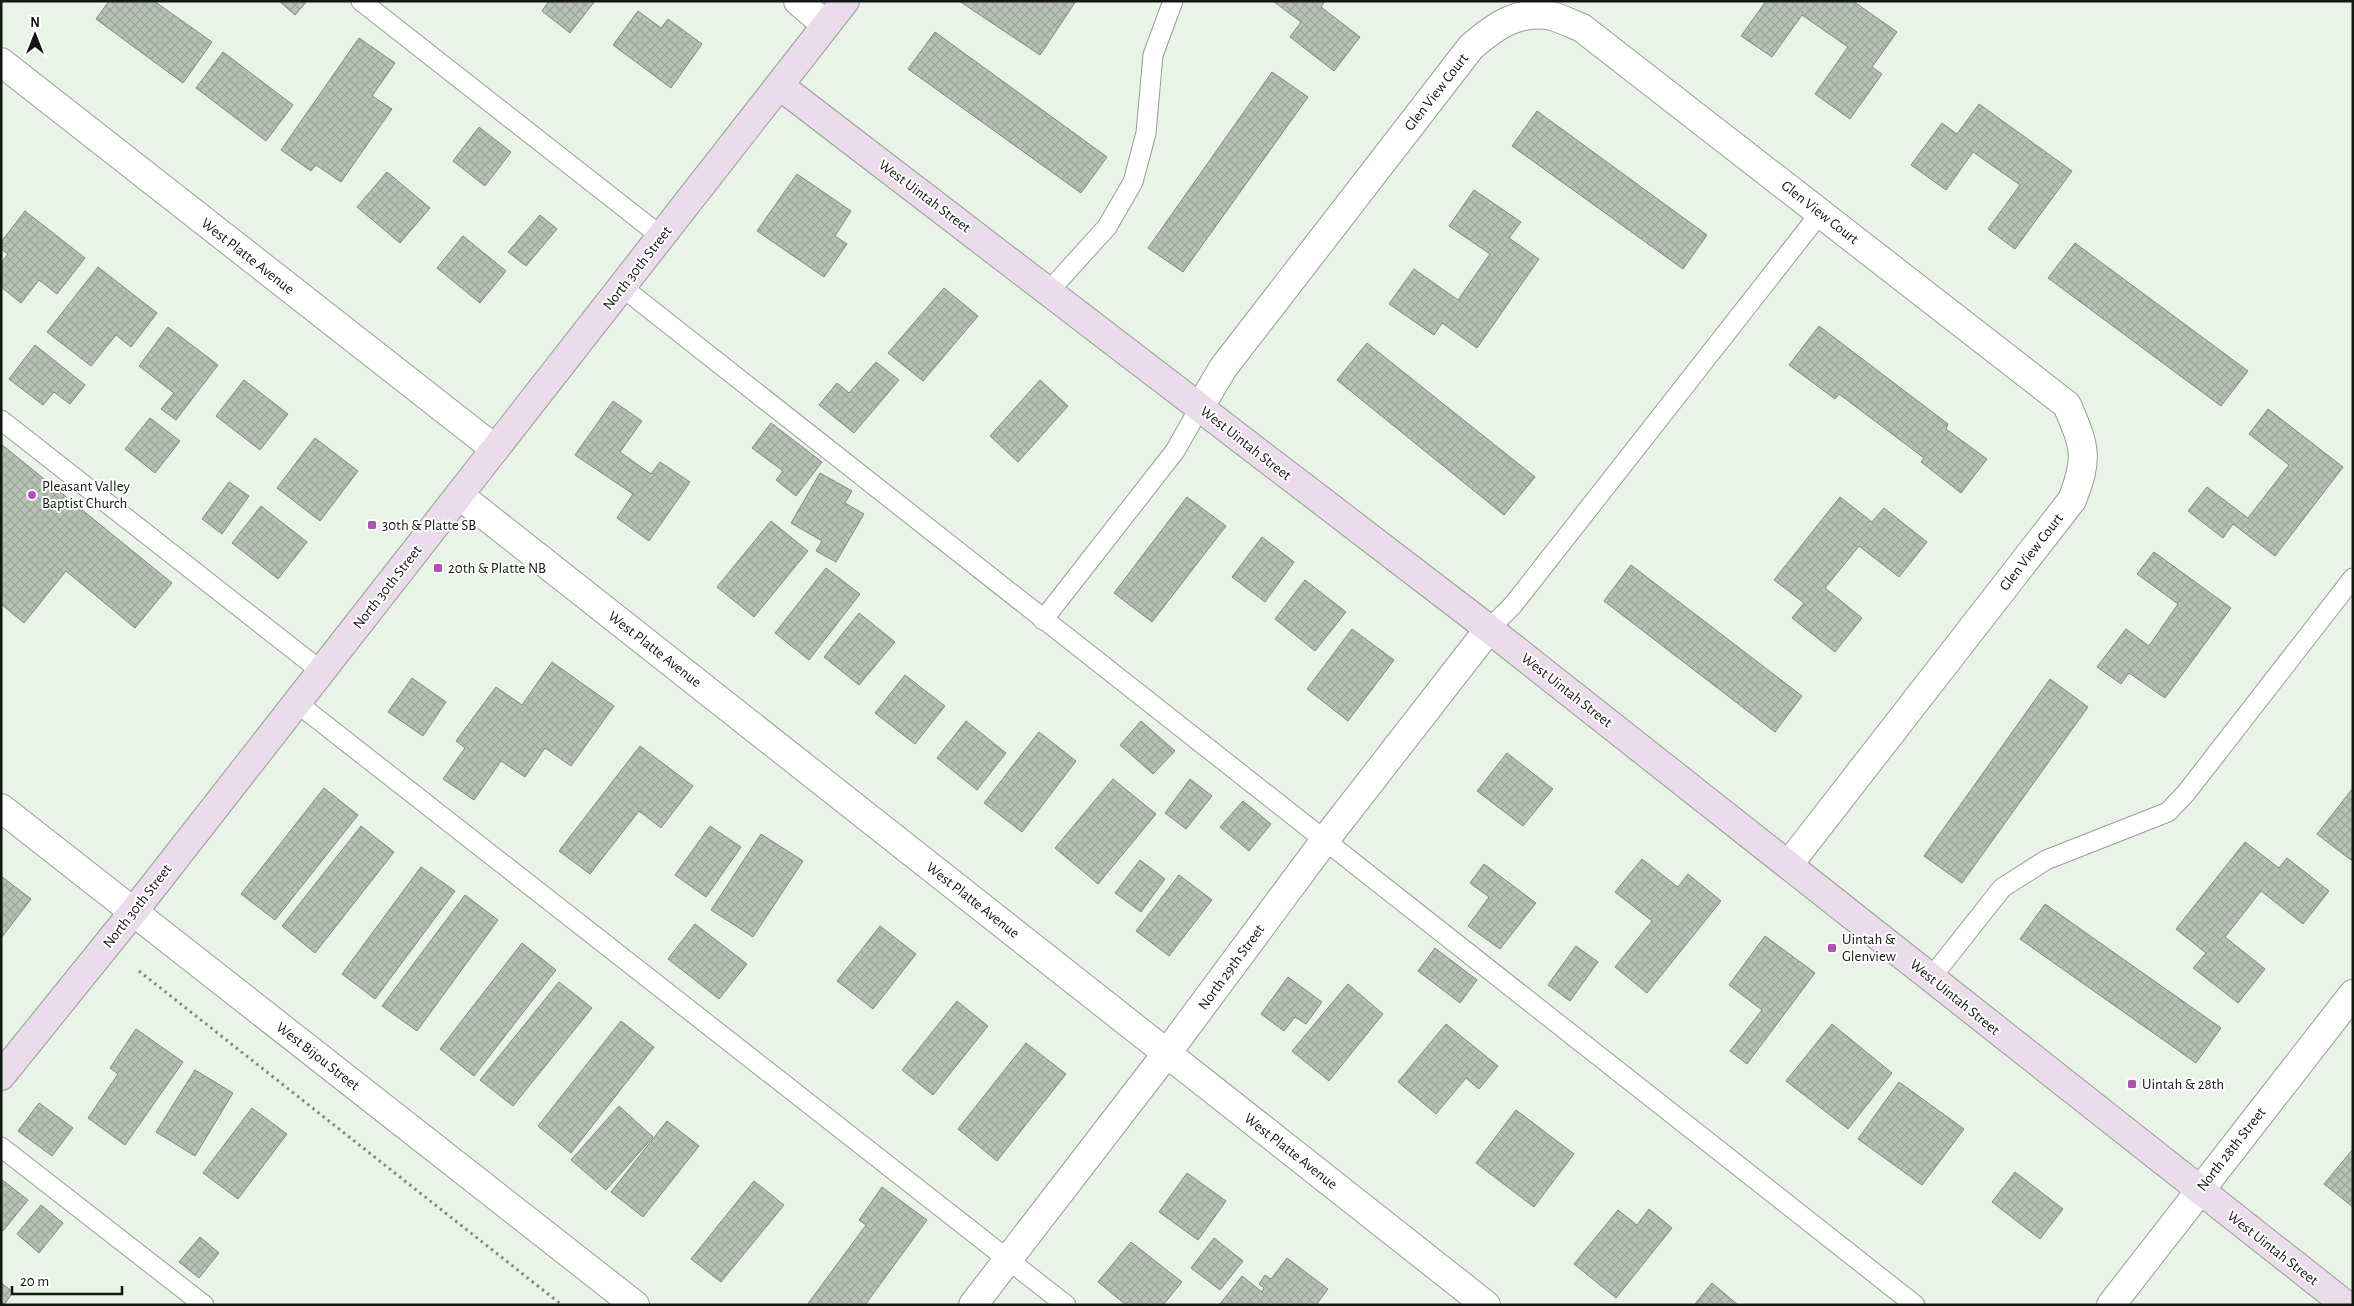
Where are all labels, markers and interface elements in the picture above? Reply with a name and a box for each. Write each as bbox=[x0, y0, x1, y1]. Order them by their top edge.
north arrow bbox=[10, 10, 60, 60]
text: N bbox=[30, 16, 40, 30]
street label: Glen View Court bbox=[1402, 51, 1471, 134]
street label: West Uintah Street bbox=[876, 157, 974, 236]
street label: Glen View Court bbox=[1778, 178, 1861, 247]
street label: West Platte Avenue bbox=[198, 216, 297, 297]
street label: North 30th Street bbox=[600, 224, 675, 313]
street label: West Uintah Street bbox=[1198, 403, 1294, 483]
place label: Pleasant Valley Baptist Church bbox=[42, 479, 131, 511]
marker: Pleasant Valley Baptist Church bbox=[26, 489, 38, 501]
street label: Glen View Court bbox=[1997, 511, 2066, 594]
place label: 30th & Platte SB bbox=[382, 518, 476, 533]
marker: 30th & Platte SB bbox=[366, 519, 378, 531]
street label: North 30th Street bbox=[350, 543, 425, 632]
place label: 20th & Platte NB bbox=[448, 561, 546, 576]
marker: 20th & Platte NB bbox=[432, 562, 444, 574]
street label: West Platte Avenue bbox=[605, 609, 704, 690]
street label: West Uintah Street bbox=[1519, 650, 1615, 730]
street label: West Platte Avenue bbox=[923, 860, 1022, 941]
street label: North 30th Street bbox=[100, 862, 175, 951]
street label: North 29th Street bbox=[1196, 922, 1267, 1013]
place label: Uintah & Glenview bbox=[1842, 932, 1896, 964]
marker: Uintah & Glenview bbox=[1826, 942, 1838, 954]
street label: West Uintah Street bbox=[1907, 957, 2003, 1038]
street label: West Bijou Street bbox=[273, 1019, 362, 1094]
place label: Uintah & 28th bbox=[2142, 1077, 2224, 1092]
marker: Uintah & 28th bbox=[2126, 1078, 2138, 1090]
street label: North 28th Street bbox=[2194, 1105, 2269, 1194]
street label: West Platte Avenue bbox=[1241, 1111, 1340, 1192]
street label: West Uintah Street bbox=[2225, 1208, 2321, 1288]
scale bar bbox=[12, 1264, 122, 1296]
text: 20 m bbox=[20, 1274, 49, 1289]

